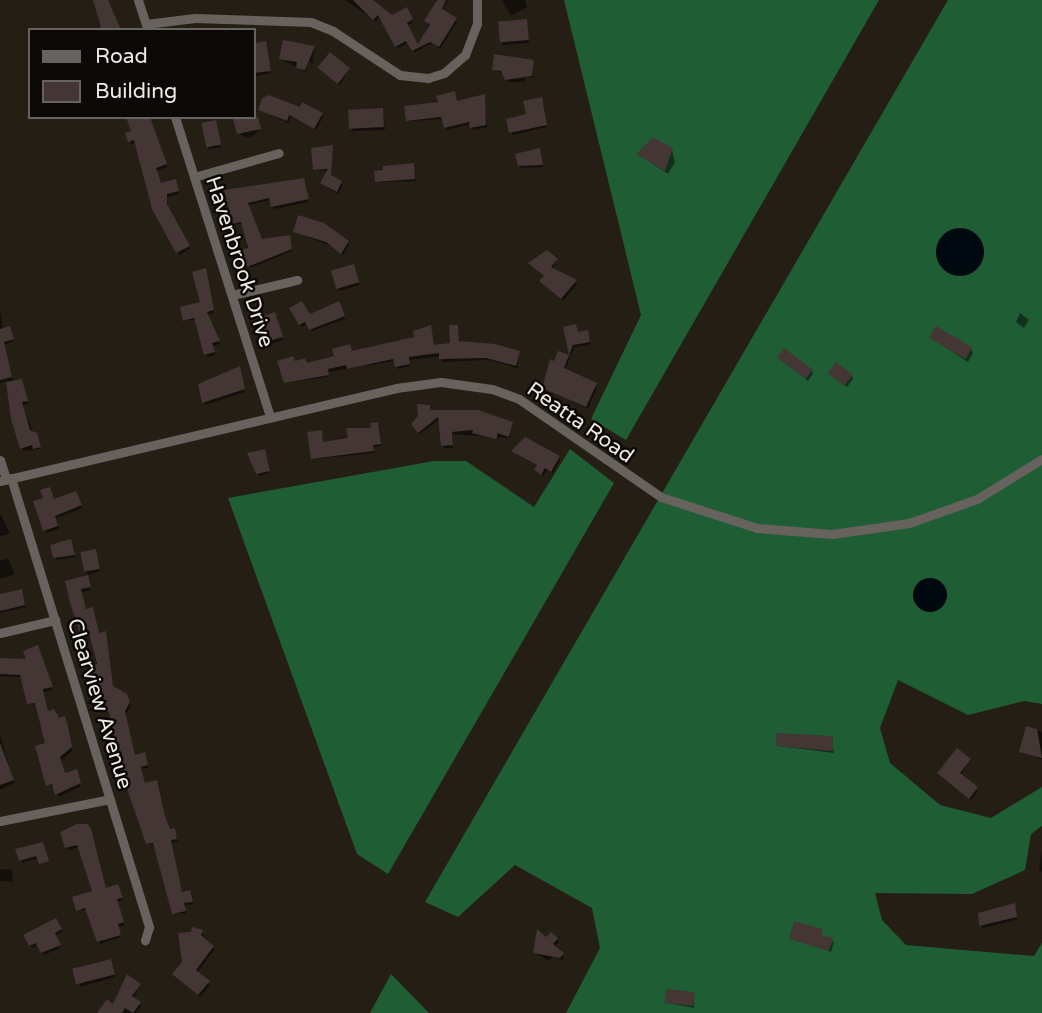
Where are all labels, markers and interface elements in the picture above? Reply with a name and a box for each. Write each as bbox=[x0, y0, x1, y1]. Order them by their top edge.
legend bbox=[28, 28, 256, 119]
text: Road bbox=[95, 44, 148, 69]
text: Building bbox=[95, 79, 177, 104]
street label: Havenbrook Drive bbox=[199, 173, 279, 351]
street label: Reatta Road bbox=[522, 377, 638, 469]
street label: Clearview Avenue bbox=[61, 616, 137, 792]

